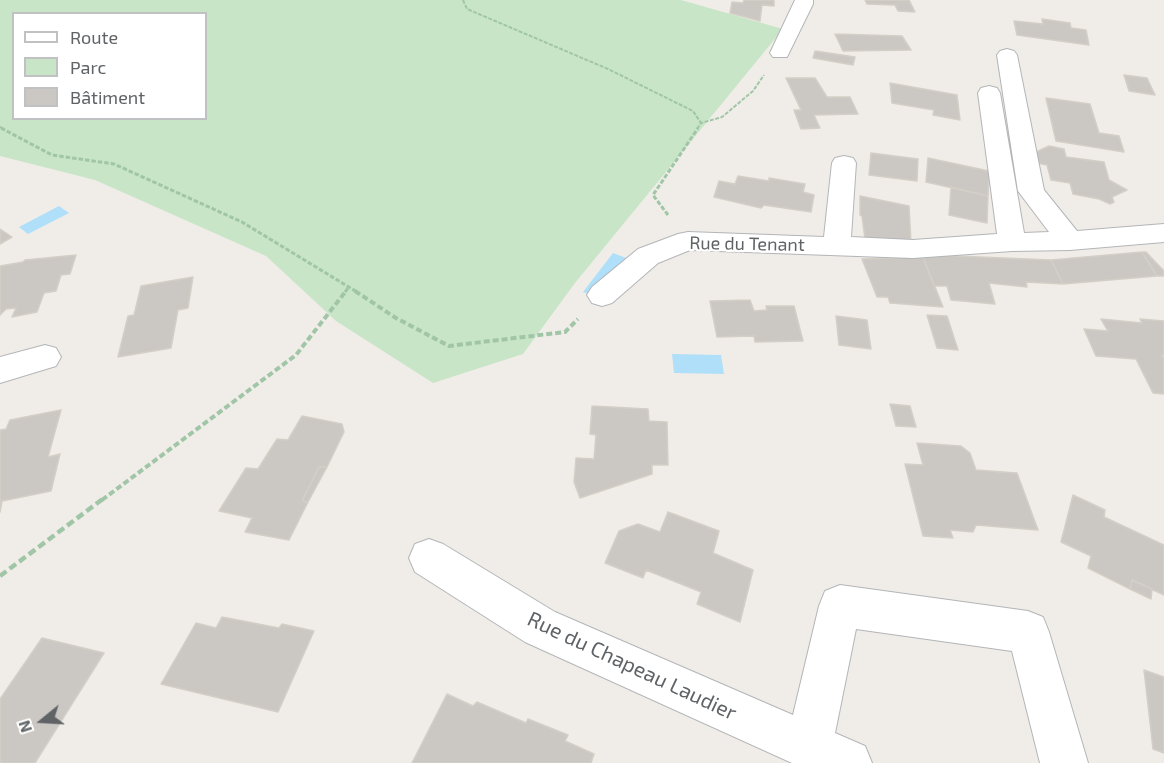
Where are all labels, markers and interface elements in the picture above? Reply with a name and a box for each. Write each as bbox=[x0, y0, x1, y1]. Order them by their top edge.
legend bbox=[12, 12, 207, 120]
text: Route bbox=[70, 26, 118, 48]
text: Parc bbox=[70, 56, 106, 78]
text: Bâtiment bbox=[70, 86, 145, 108]
street label: Rue du Tenant bbox=[689, 232, 805, 256]
street label: Rue du Chapeau Laudier bbox=[523, 606, 741, 726]
north arrow bbox=[12, 691, 72, 751]
text: N bbox=[14, 718, 35, 735]

